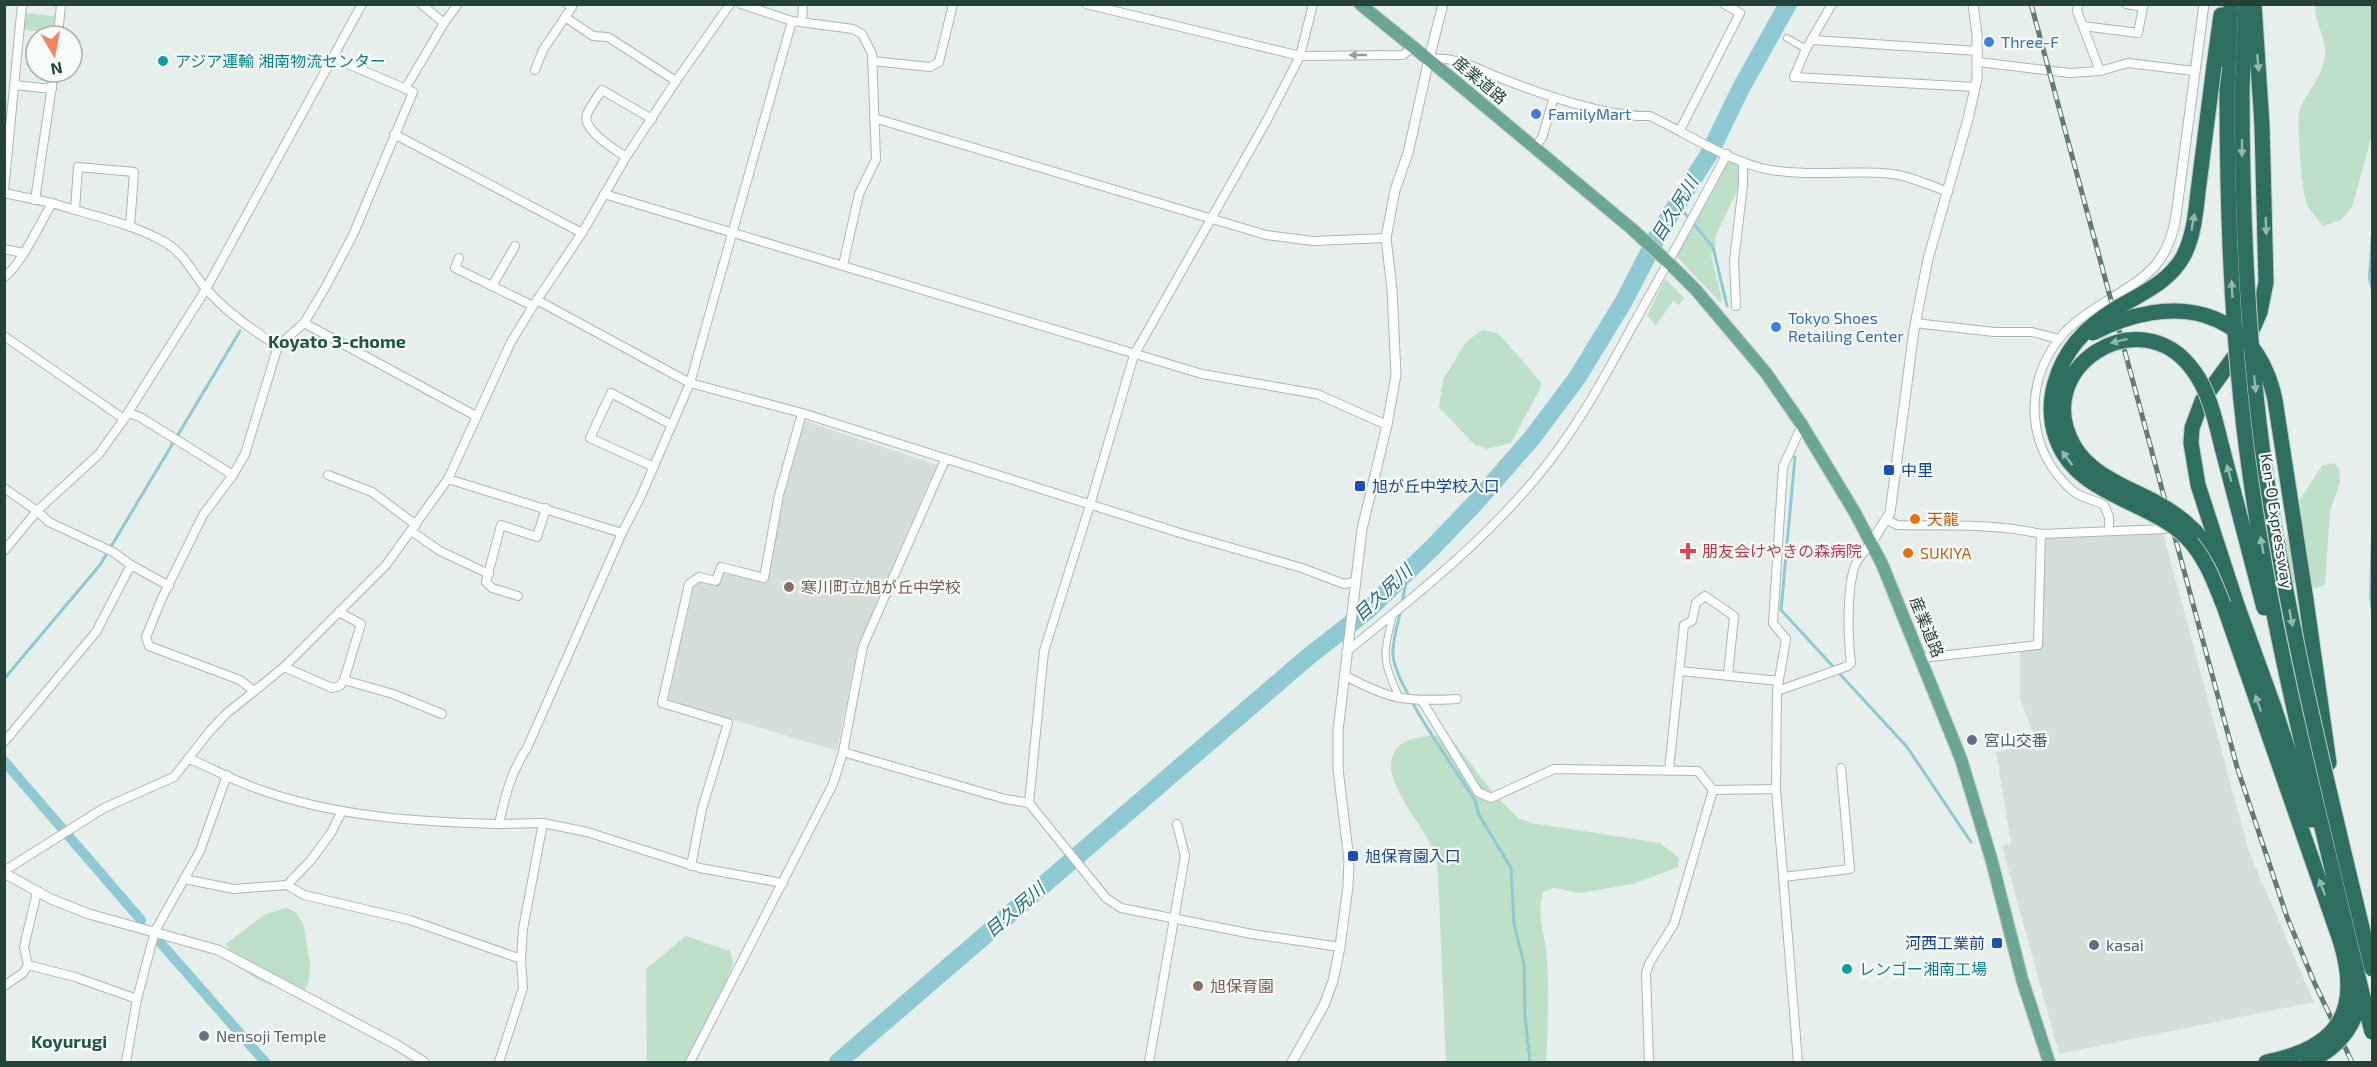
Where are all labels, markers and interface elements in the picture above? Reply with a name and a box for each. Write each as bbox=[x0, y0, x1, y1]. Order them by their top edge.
north arrow bbox=[24, 24, 84, 84]
place label: Three-F bbox=[2001, 32, 2059, 51]
marker: Three-F bbox=[1982, 35, 1996, 49]
one-way arrow bbox=[1348, 50, 1367, 60]
place label: アジア運輸 湘南物流センター bbox=[175, 51, 386, 70]
street label: 産業道路 bbox=[1450, 52, 1511, 107]
one-way arrow bbox=[2253, 53, 2263, 72]
marker: アジア運輸 湘南物流センター bbox=[156, 54, 170, 68]
text: N bbox=[49, 59, 64, 80]
place label: FamilyMart bbox=[1548, 104, 1631, 123]
marker: FamilyMart bbox=[1529, 107, 1543, 121]
one-way arrow bbox=[2237, 138, 2247, 157]
water label: 目久尻川 bbox=[1646, 170, 1703, 245]
one-way arrow bbox=[2189, 212, 2198, 231]
one-way arrow bbox=[2261, 216, 2270, 235]
one-way arrow bbox=[2227, 279, 2237, 298]
place label: Tokyo Shoes Retailing Center bbox=[1788, 308, 1904, 345]
marker: Tokyo Shoes Retailing Center bbox=[1769, 320, 1783, 334]
district label: Koyato 3-chome bbox=[268, 330, 406, 352]
one-way arrow bbox=[2110, 337, 2128, 347]
one-way arrow bbox=[2250, 375, 2260, 394]
one-way arrow bbox=[2062, 450, 2074, 465]
street label: Ken-O Expressway bbox=[2257, 452, 2298, 590]
place label: 中里 bbox=[1901, 460, 1933, 479]
marker: 中里 bbox=[1882, 463, 1896, 477]
one-way arrow bbox=[2223, 464, 2233, 483]
place label: 旭が丘中学校入口 bbox=[1372, 476, 1500, 495]
marker: 旭が丘中学校入口 bbox=[1353, 479, 1367, 493]
place label: 天龍 bbox=[1927, 509, 1959, 528]
marker: 天龍 bbox=[1908, 512, 1922, 526]
one-way arrow bbox=[2257, 535, 2266, 554]
place label: 朋友会けやきの森病院 bbox=[1702, 541, 1862, 560]
marker: 朋友会けやきの森病院 bbox=[1679, 542, 1697, 560]
place label: SUKIYA bbox=[1920, 543, 1972, 562]
marker: SUKIYA bbox=[1901, 546, 1915, 560]
water label: 目久尻川 bbox=[1348, 558, 1418, 625]
place label: 寒川町立旭が丘中学校 bbox=[801, 577, 961, 596]
marker: 寒川町立旭が丘中学校 bbox=[782, 580, 796, 594]
street label: 産業道路 bbox=[1907, 594, 1948, 660]
one-way arrow bbox=[2287, 609, 2296, 628]
one-way arrow bbox=[2252, 694, 2262, 712]
place label: 宮山交番 bbox=[1984, 730, 2048, 749]
marker: 宮山交番 bbox=[1965, 733, 1979, 747]
place label: 旭保育園入口 bbox=[1365, 846, 1461, 865]
marker: 旭保育園入口 bbox=[1346, 849, 1360, 863]
water label: 目久尻川 bbox=[980, 876, 1050, 941]
one-way arrow bbox=[2316, 878, 2326, 896]
place label: 河西工業前 bbox=[1905, 933, 1985, 952]
place label: kasai bbox=[2106, 935, 2144, 954]
marker: 河西工業前 bbox=[1990, 936, 2004, 950]
marker: kasai bbox=[2087, 938, 2101, 952]
place label: レンゴー湘南工場 bbox=[1859, 959, 1987, 978]
marker: レンゴー湘南工場 bbox=[1840, 962, 1854, 976]
place label: 旭保育園 bbox=[1210, 976, 1274, 995]
marker: 旭保育園 bbox=[1191, 979, 1205, 993]
place label: Nensoji Temple bbox=[216, 1026, 326, 1046]
marker: Nensoji Temple bbox=[197, 1029, 211, 1043]
district label: Koyurugi bbox=[31, 1030, 107, 1052]

